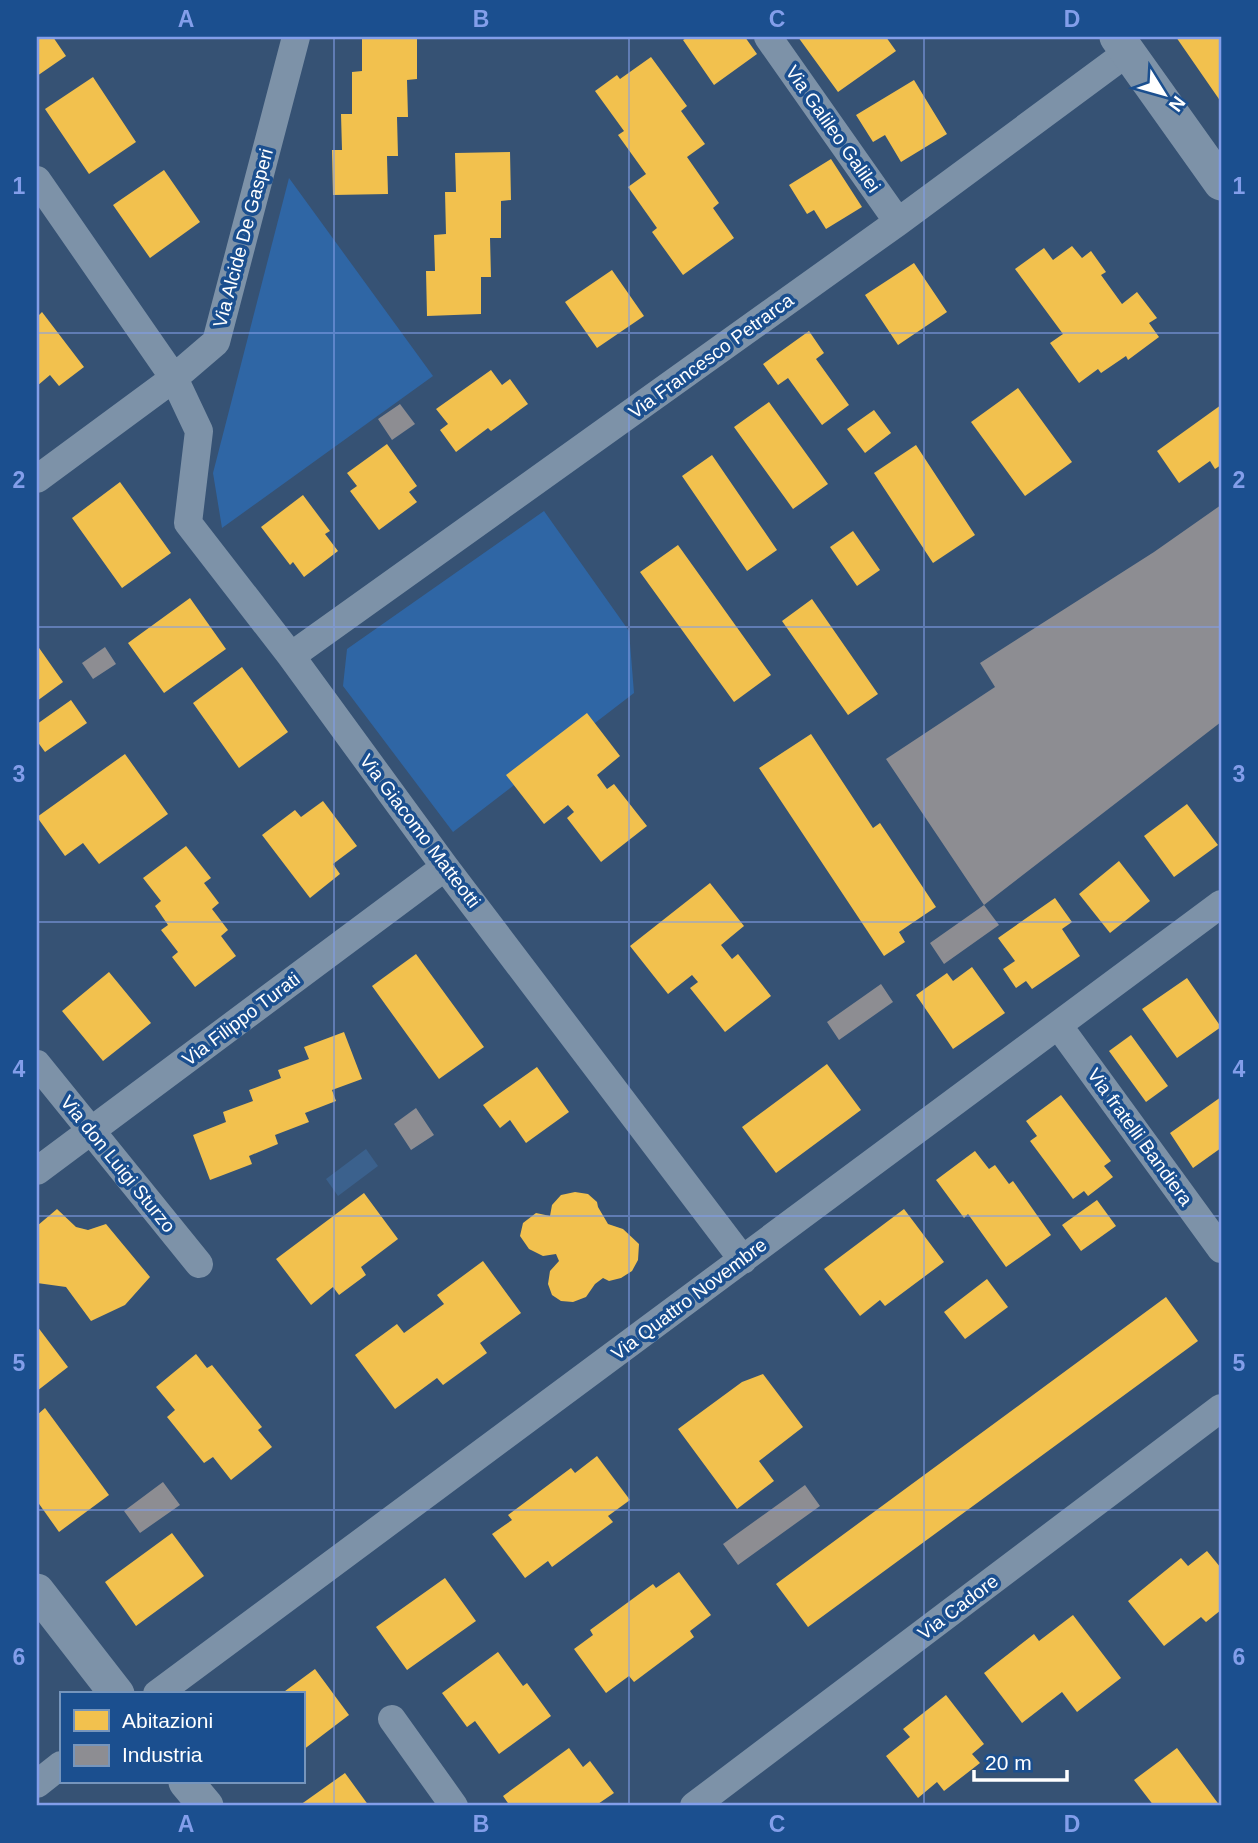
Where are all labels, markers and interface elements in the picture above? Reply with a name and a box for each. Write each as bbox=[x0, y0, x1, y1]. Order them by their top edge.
text: A bbox=[178, 6, 194, 32]
text: B bbox=[473, 6, 489, 32]
text: C bbox=[769, 6, 785, 32]
text: D bbox=[1064, 6, 1080, 32]
north arrow bbox=[1128, 60, 1198, 130]
street label: Via Galileo Galilei bbox=[781, 62, 885, 196]
text: N bbox=[1165, 92, 1190, 116]
street label: Via Alcide De Gasperi bbox=[209, 146, 277, 330]
text: 1 bbox=[13, 173, 26, 199]
text: 1 bbox=[1233, 173, 1246, 199]
street label: Via Francesco Petrarca bbox=[625, 289, 798, 423]
text: 2 bbox=[13, 467, 25, 493]
text: 2 bbox=[1233, 467, 1245, 493]
street label: Via Giacomo Matteotti bbox=[355, 750, 485, 912]
text: 3 bbox=[13, 761, 25, 787]
text: 3 bbox=[1233, 761, 1245, 787]
street label: Via Filippo Turati bbox=[178, 968, 304, 1070]
text: 4 bbox=[13, 1056, 26, 1082]
text: 4 bbox=[1233, 1056, 1246, 1082]
street label: Via fratelli Bandiera bbox=[1083, 1064, 1197, 1210]
street label: Via don Luigi Sturzo bbox=[56, 1091, 180, 1237]
street label: Via Quattro Novembre bbox=[607, 1234, 771, 1364]
text: 5 bbox=[13, 1350, 26, 1376]
text: 5 bbox=[1233, 1350, 1246, 1376]
street label: Via Cadore bbox=[914, 1570, 1002, 1644]
text: 6 bbox=[13, 1644, 25, 1670]
text: 6 bbox=[1233, 1644, 1245, 1670]
legend bbox=[60, 1692, 304, 1784]
text: Abitazioni bbox=[122, 1709, 213, 1732]
scale bar bbox=[974, 1738, 1067, 1782]
text: Industria bbox=[122, 1743, 203, 1766]
text: 20 m bbox=[985, 1751, 1032, 1774]
text: A bbox=[178, 1811, 194, 1837]
text: B bbox=[473, 1811, 489, 1837]
text: C bbox=[769, 1811, 785, 1837]
text: D bbox=[1064, 1811, 1080, 1837]

